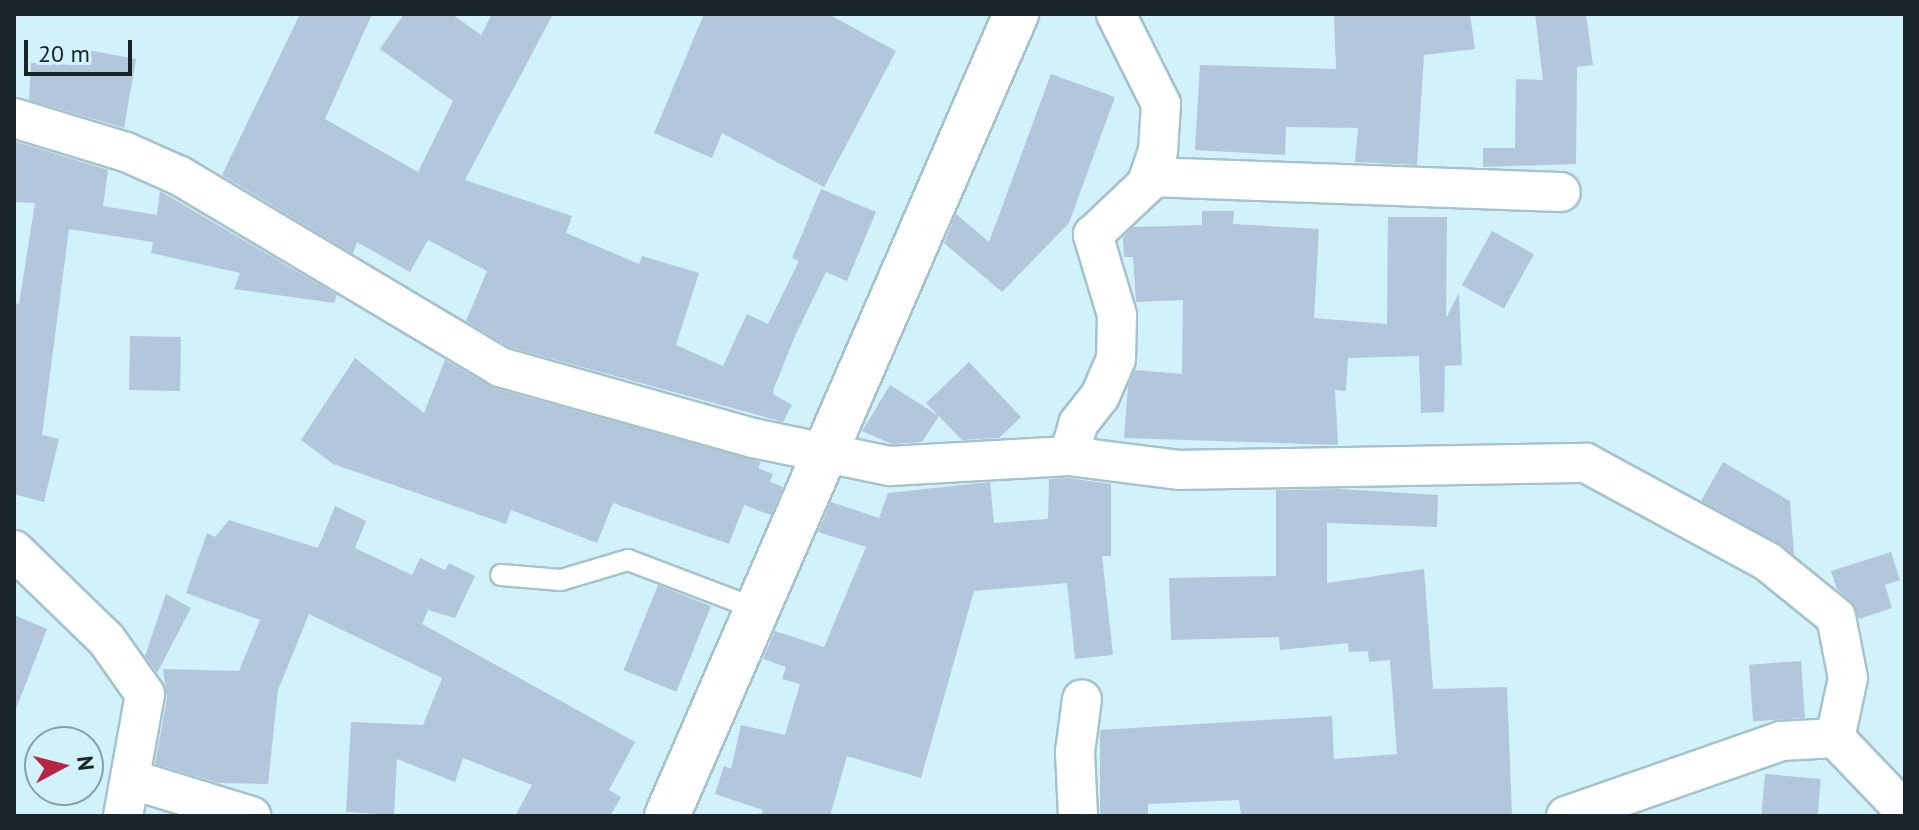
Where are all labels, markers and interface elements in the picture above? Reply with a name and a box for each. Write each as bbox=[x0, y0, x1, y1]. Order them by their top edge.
scale bar bbox=[28, 24, 136, 74]
text: 20 m bbox=[38, 38, 90, 69]
north arrow bbox=[24, 726, 104, 806]
text: N bbox=[71, 754, 101, 772]

